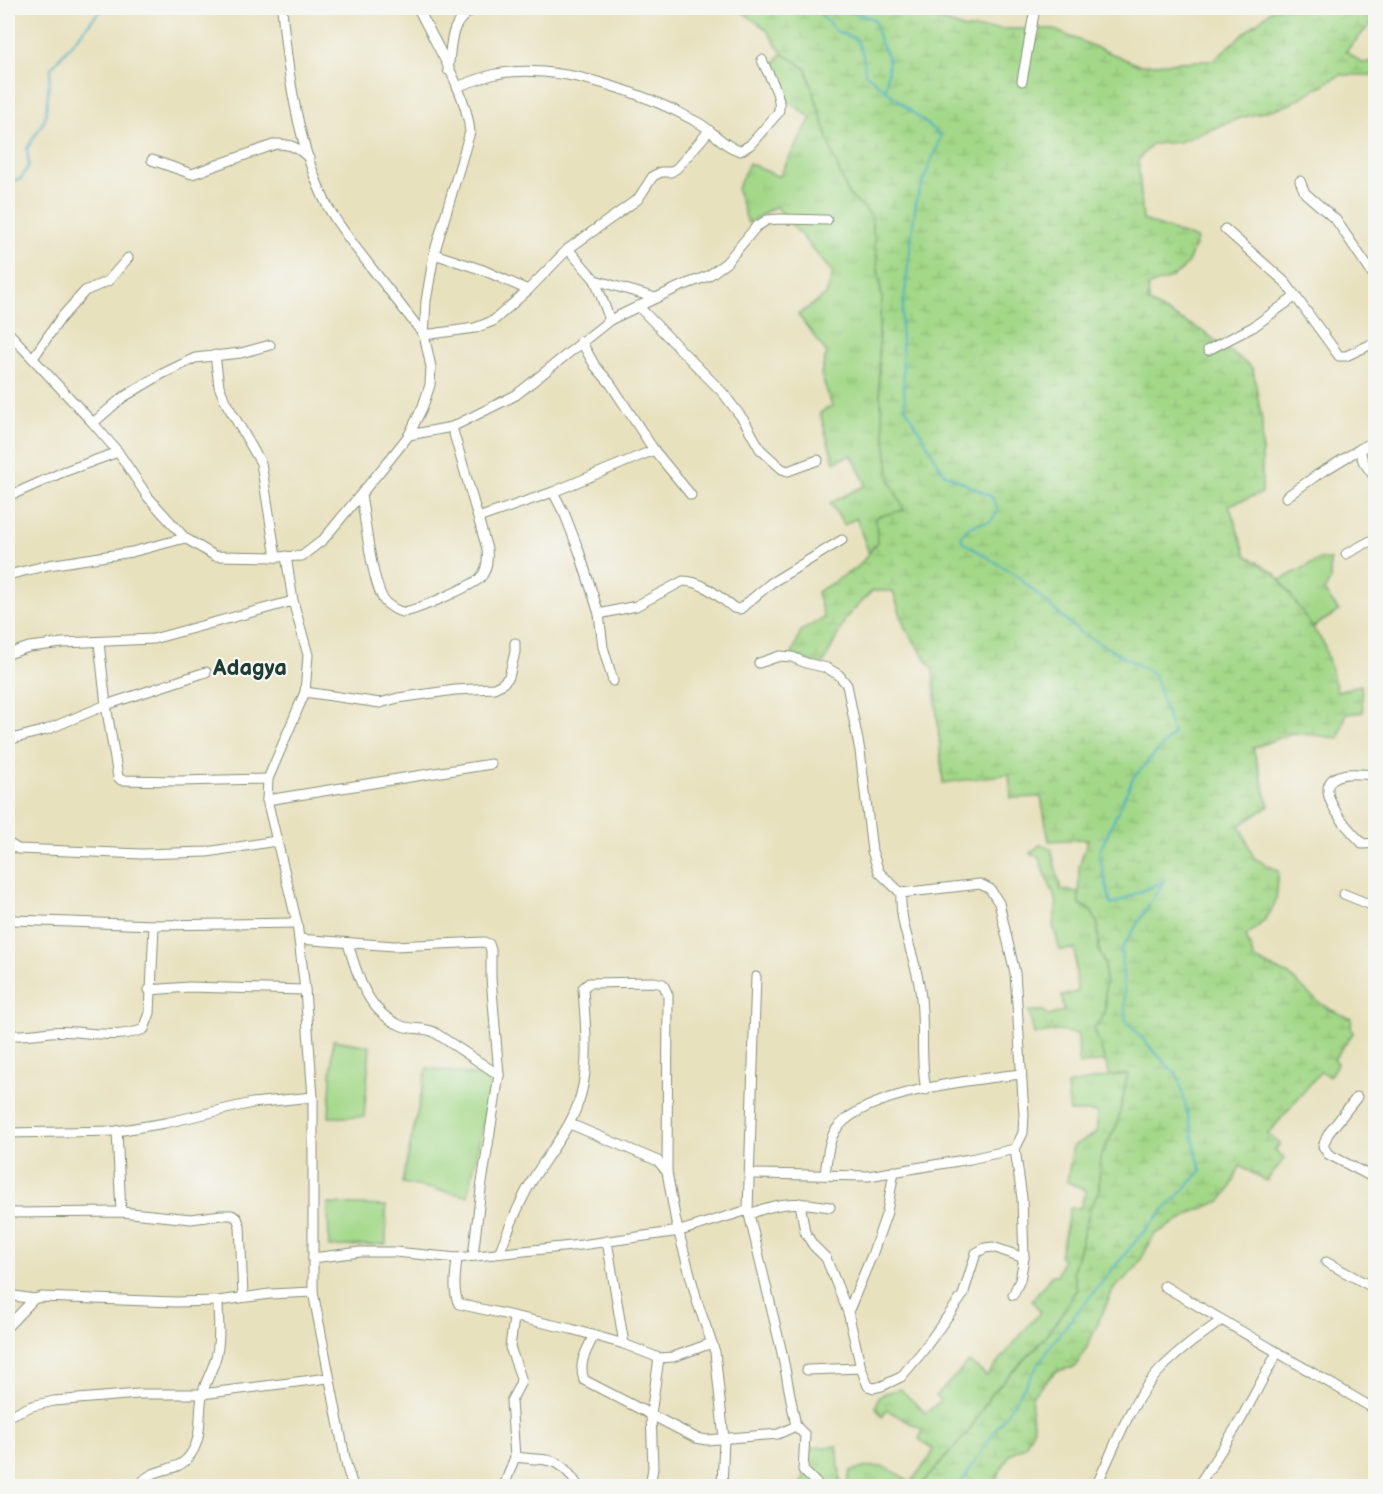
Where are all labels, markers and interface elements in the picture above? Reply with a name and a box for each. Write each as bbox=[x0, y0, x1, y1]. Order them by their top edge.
district label: Adagya bbox=[212, 655, 287, 682]

